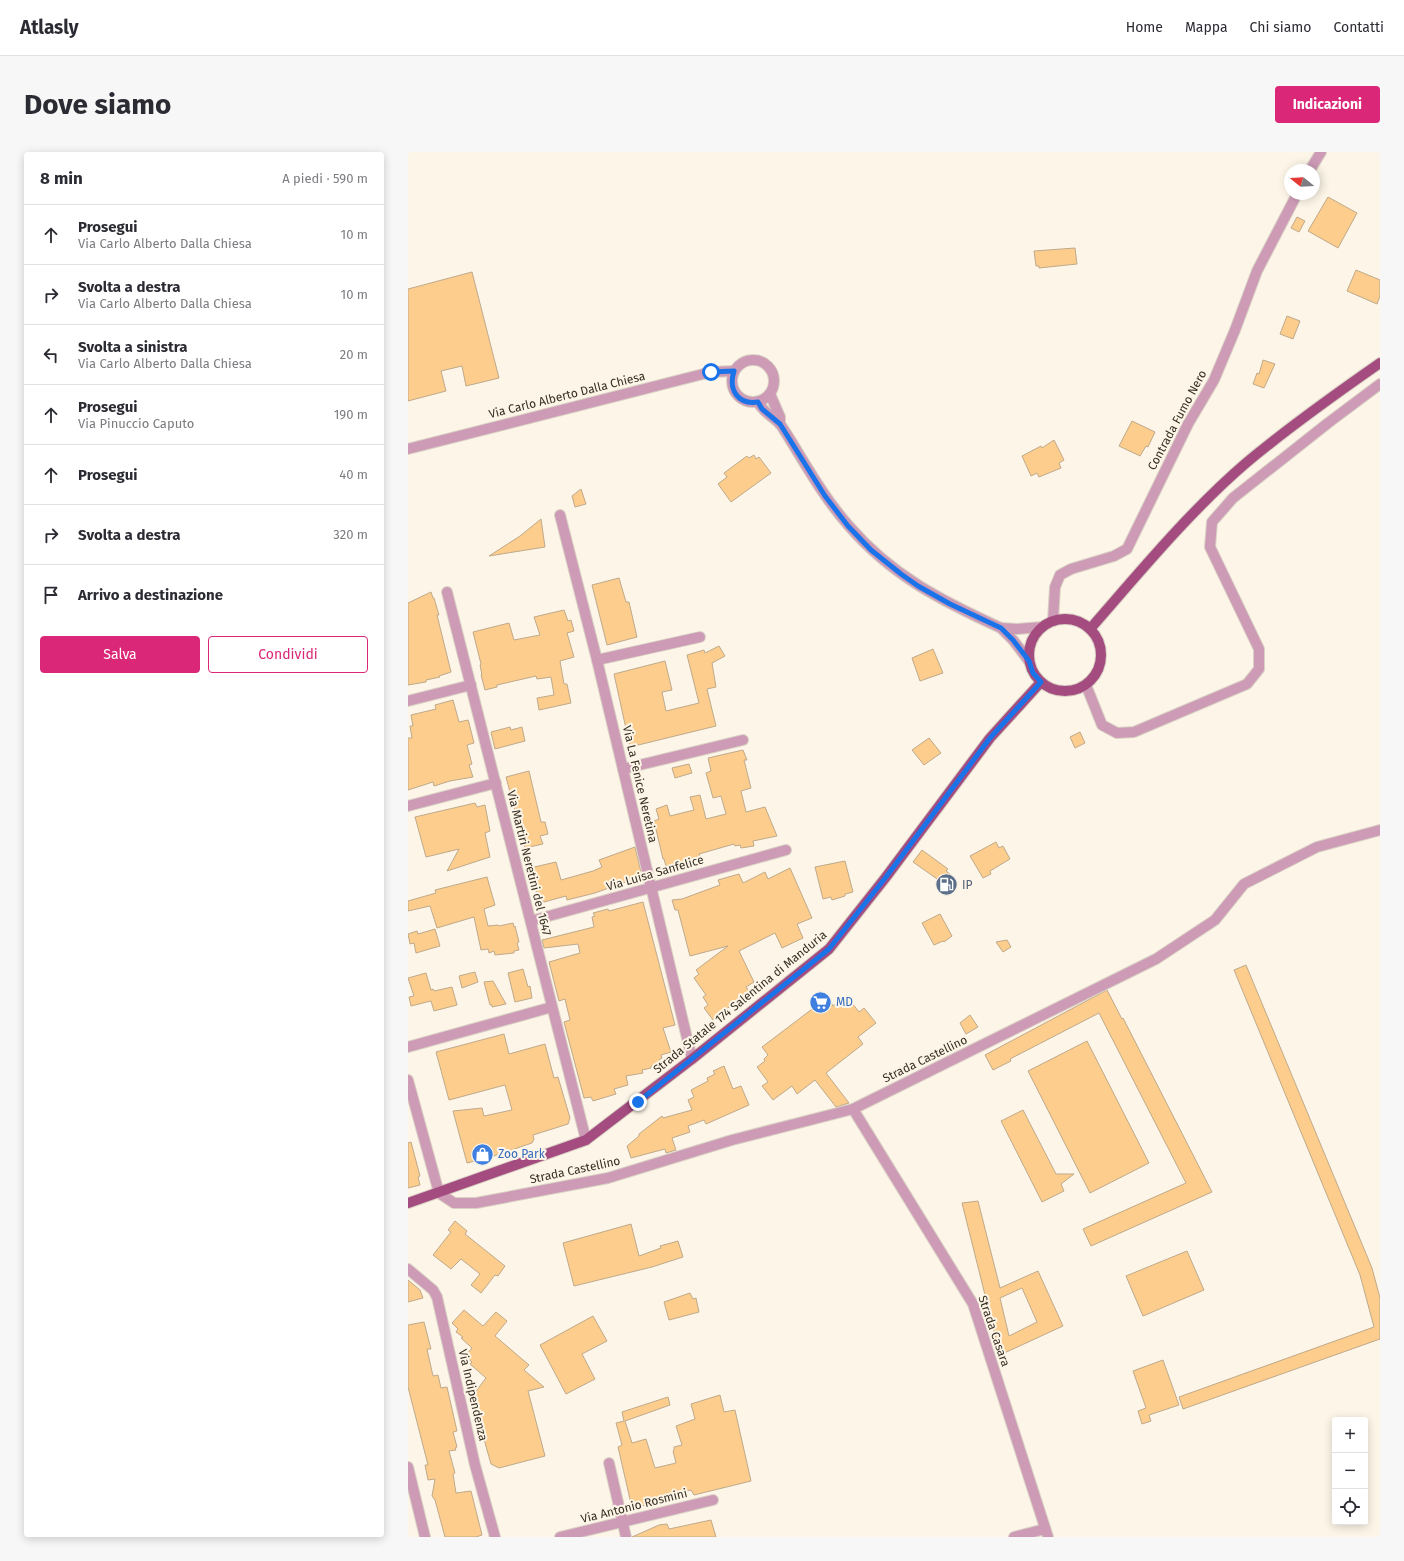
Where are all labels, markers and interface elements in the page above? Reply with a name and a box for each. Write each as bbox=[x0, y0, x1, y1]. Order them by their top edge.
text: Atlasly bbox=[20, 16, 79, 39]
text: Home bbox=[1126, 19, 1163, 36]
text: Mappa bbox=[1185, 19, 1228, 36]
text: Chi siamo bbox=[1250, 19, 1311, 36]
text: Contatti bbox=[1333, 19, 1384, 36]
button: Indicazioni bbox=[1275, 86, 1380, 123]
text: Dove siamo bbox=[24, 88, 171, 121]
north arrow bbox=[1284, 164, 1320, 200]
text: 8 min bbox=[40, 168, 83, 189]
text: A piedi · 590 m bbox=[282, 171, 368, 186]
text: Prosegui bbox=[78, 218, 137, 236]
icon: ahead bbox=[40, 224, 62, 246]
text: 10 m bbox=[341, 227, 368, 242]
text: Via Carlo Alberto Dalla Chiesa bbox=[78, 236, 252, 251]
text: Svolta a destra bbox=[78, 278, 180, 296]
icon: right bbox=[40, 284, 62, 306]
text: 10 m bbox=[341, 287, 368, 302]
text: Via Carlo Alberto Dalla Chiesa bbox=[78, 296, 252, 311]
text: Svolta a sinistra bbox=[78, 338, 188, 356]
icon: left bbox=[40, 344, 62, 366]
text: 20 m bbox=[340, 347, 368, 362]
text: Via Carlo Alberto Dalla Chiesa bbox=[78, 356, 252, 371]
route start bbox=[702, 363, 720, 381]
street label: Contrada Fumo Nero bbox=[1145, 368, 1209, 472]
street label: Via Carlo Alberto Dalla Chiesa bbox=[487, 369, 647, 421]
text: Prosegui bbox=[78, 398, 137, 416]
icon: ahead bbox=[40, 404, 62, 426]
text: 190 m bbox=[334, 407, 368, 422]
text: Via Pinuccio Caputo bbox=[78, 416, 194, 431]
icon: ahead bbox=[40, 464, 62, 486]
text: Prosegui bbox=[78, 466, 137, 484]
text: 40 m bbox=[339, 467, 368, 482]
icon: right bbox=[40, 524, 62, 546]
text: Svolta a destra bbox=[78, 526, 180, 544]
text: 320 m bbox=[333, 527, 368, 542]
icon: arrive bbox=[40, 584, 62, 606]
text: Arrivo a destinazione bbox=[78, 586, 223, 604]
button: Salva bbox=[40, 636, 200, 673]
button: Condividi bbox=[208, 636, 368, 673]
street label: Via La Fenice Neretina bbox=[620, 724, 660, 844]
street label: Via Martiri Neretini del 1647 bbox=[504, 789, 554, 937]
street label: Via Luisa Sanfelice bbox=[605, 852, 705, 894]
fuel station icon: IP bbox=[933, 872, 959, 898]
place label: IP bbox=[962, 878, 973, 892]
street label: Strada Statale 174 Salentina di Manduria bbox=[650, 928, 830, 1076]
supermarket icon: MD bbox=[808, 989, 834, 1015]
place label: MD bbox=[836, 995, 853, 1009]
street label: Strada Castellino bbox=[880, 1032, 970, 1086]
route end bbox=[629, 1093, 647, 1111]
shop icon: Zoo Park bbox=[469, 1141, 495, 1167]
place label: Zoo Park bbox=[498, 1147, 546, 1161]
street label: Strada Castellino bbox=[528, 1154, 622, 1186]
street label: Strada Casara bbox=[975, 1294, 1013, 1368]
street label: Via Indipendenza bbox=[456, 1348, 490, 1442]
map controls bbox=[1332, 1417, 1368, 1525]
button: + bbox=[1332, 1417, 1368, 1453]
button: − bbox=[1332, 1453, 1368, 1489]
street label: Via Antonio Rosmini bbox=[579, 1486, 689, 1526]
button: locate bbox=[1332, 1489, 1368, 1525]

